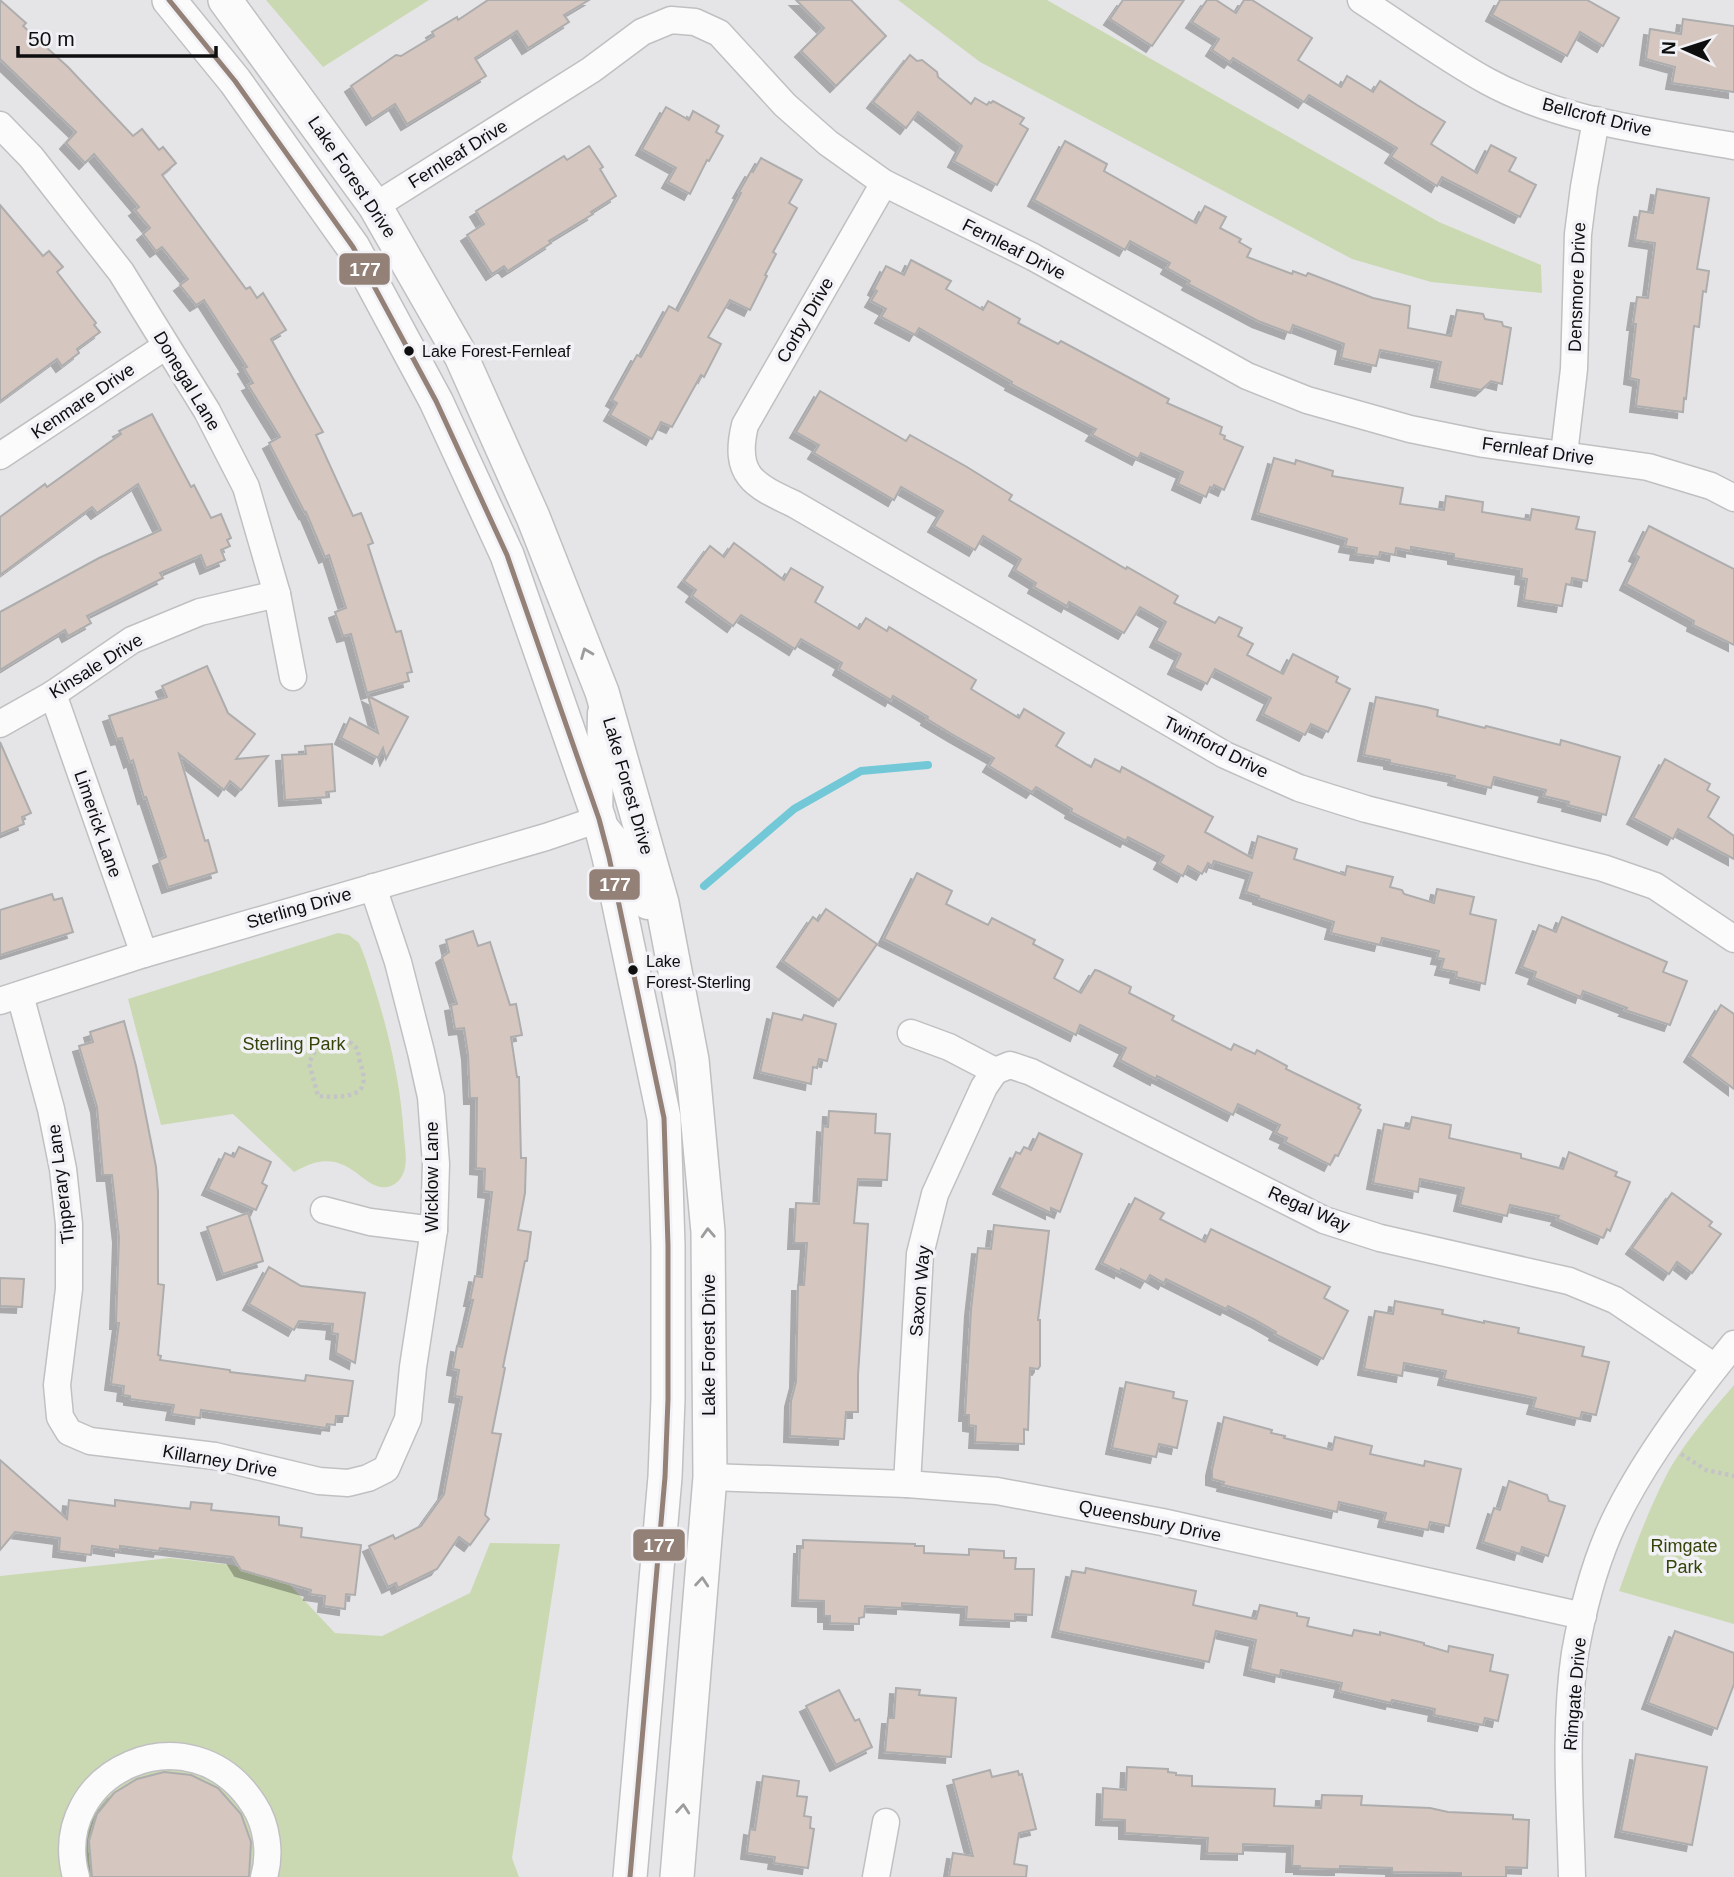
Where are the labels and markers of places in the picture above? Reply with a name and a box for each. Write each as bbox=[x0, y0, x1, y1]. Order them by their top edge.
place label: Lake Forest-Fernleaf bbox=[422, 343, 571, 360]
marker: Lake Forest-Fernleaf bbox=[402, 344, 416, 358]
place label: Lake Forest-Sterling bbox=[646, 953, 751, 991]
marker: Lake Forest-Sterling bbox=[626, 963, 640, 977]

